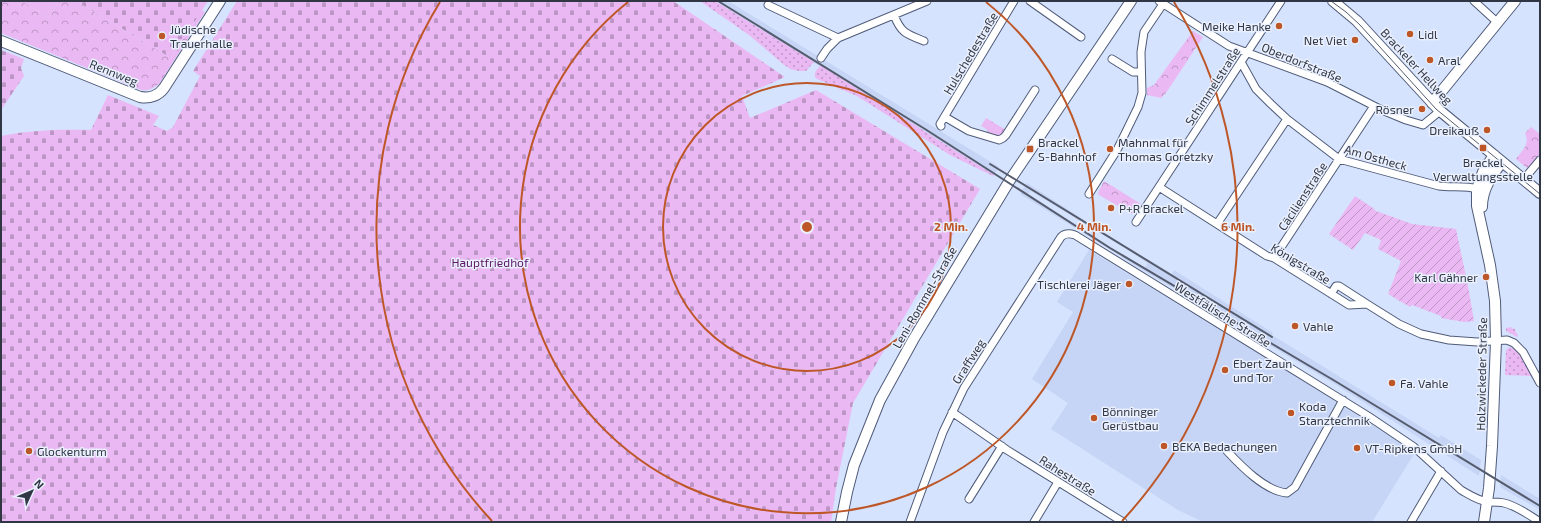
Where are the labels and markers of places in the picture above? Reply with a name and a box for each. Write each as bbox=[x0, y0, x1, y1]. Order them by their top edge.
place label: Meike Hanke bbox=[1202, 19, 1271, 33]
marker: Meike Hanke bbox=[1274, 21, 1284, 31]
place label: Jüdische Trauerhalle bbox=[170, 22, 233, 50]
place label: Lidl bbox=[1418, 27, 1438, 41]
marker: Lidl bbox=[1405, 29, 1415, 39]
marker: Jüdische Trauerhalle bbox=[157, 31, 167, 41]
place label: Net Viet bbox=[1304, 33, 1347, 47]
marker: Net Viet bbox=[1350, 35, 1360, 45]
place label: Aral bbox=[1438, 53, 1461, 67]
marker: Aral bbox=[1425, 55, 1435, 65]
place label: Rösner bbox=[1376, 102, 1414, 116]
marker: Rösner bbox=[1417, 104, 1427, 114]
place label: Dreikauß bbox=[1429, 123, 1479, 137]
marker: Dreikauß bbox=[1482, 125, 1492, 135]
place label: Brackel S-Bahnhof bbox=[1038, 135, 1097, 163]
place label: Mahnmal für Thomas Goretzky bbox=[1118, 135, 1214, 163]
marker: Brackel Verwaltungsstelle bbox=[1478, 143, 1488, 153]
marker: Brackel S-Bahnhof bbox=[1025, 144, 1035, 154]
marker: Mahnmal für Thomas Goretzky bbox=[1105, 144, 1115, 154]
place label: Brackel Verwaltungsstelle bbox=[1433, 155, 1533, 183]
place label: P+R Brackel bbox=[1119, 201, 1184, 215]
marker: P+R Brackel bbox=[1106, 203, 1116, 213]
centre of rings bbox=[800, 220, 814, 234]
place label: Karl Gähner bbox=[1414, 270, 1478, 284]
marker: Karl Gähner bbox=[1481, 272, 1491, 282]
place label: Tischlerei Jäger bbox=[1037, 277, 1121, 291]
marker: Tischlerei Jäger bbox=[1124, 279, 1134, 289]
place label: Vahle bbox=[1303, 319, 1334, 333]
marker: Vahle bbox=[1290, 321, 1300, 331]
place label: Ebert Zaun und Tor bbox=[1233, 356, 1292, 384]
marker: Ebert Zaun und Tor bbox=[1220, 365, 1230, 375]
place label: Fa. Vahle bbox=[1400, 376, 1448, 390]
marker: Fa. Vahle bbox=[1387, 378, 1397, 388]
place label: Koda Stanztechnik bbox=[1299, 399, 1370, 427]
place label: Bönninger Gerüstbau bbox=[1102, 404, 1159, 432]
marker: Koda Stanztechnik bbox=[1286, 408, 1296, 418]
marker: Bönninger Gerüstbau bbox=[1089, 413, 1099, 423]
place label: BEKA Bedachungen bbox=[1172, 439, 1277, 453]
marker: BEKA Bedachungen bbox=[1159, 441, 1169, 451]
place label: VT-Ripkens GmbH bbox=[1365, 441, 1462, 455]
marker: VT-Ripkens GmbH bbox=[1352, 443, 1362, 453]
place label: Glockenturm bbox=[37, 444, 107, 458]
marker: Glockenturm bbox=[24, 446, 34, 456]

